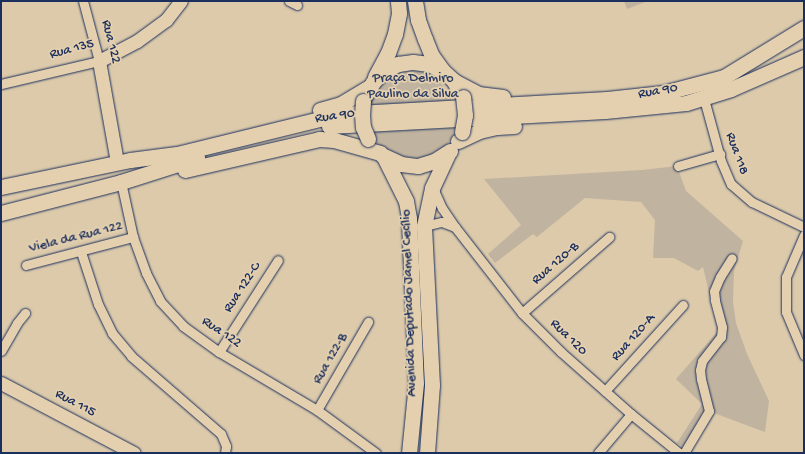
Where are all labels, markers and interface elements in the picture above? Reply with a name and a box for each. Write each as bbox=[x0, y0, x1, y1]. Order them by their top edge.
street label: Rua 122 bbox=[96, 18, 124, 66]
street label: Rua 135 bbox=[48, 36, 96, 64]
park label: Praça Delmiro Paulino da Silva bbox=[367, 71, 459, 104]
street label: Rua 90 bbox=[637, 80, 679, 104]
street label: Rua 90 bbox=[314, 106, 356, 128]
street label: Rua 118 bbox=[721, 130, 751, 178]
street label: Avenida Deputado Jamel Cecílio bbox=[398, 209, 422, 397]
street label: Viela da Rua 122 bbox=[27, 218, 125, 258]
street label: Rua 120-B bbox=[529, 239, 583, 289]
street label: Rua 122-C bbox=[221, 260, 265, 316]
street label: Rua 120-A bbox=[608, 311, 660, 365]
street label: Rua 122 bbox=[198, 314, 244, 352]
street label: Rua 120 bbox=[546, 316, 590, 360]
street label: Rua 122-B bbox=[310, 331, 352, 387]
street label: Rua 115 bbox=[52, 386, 98, 422]

